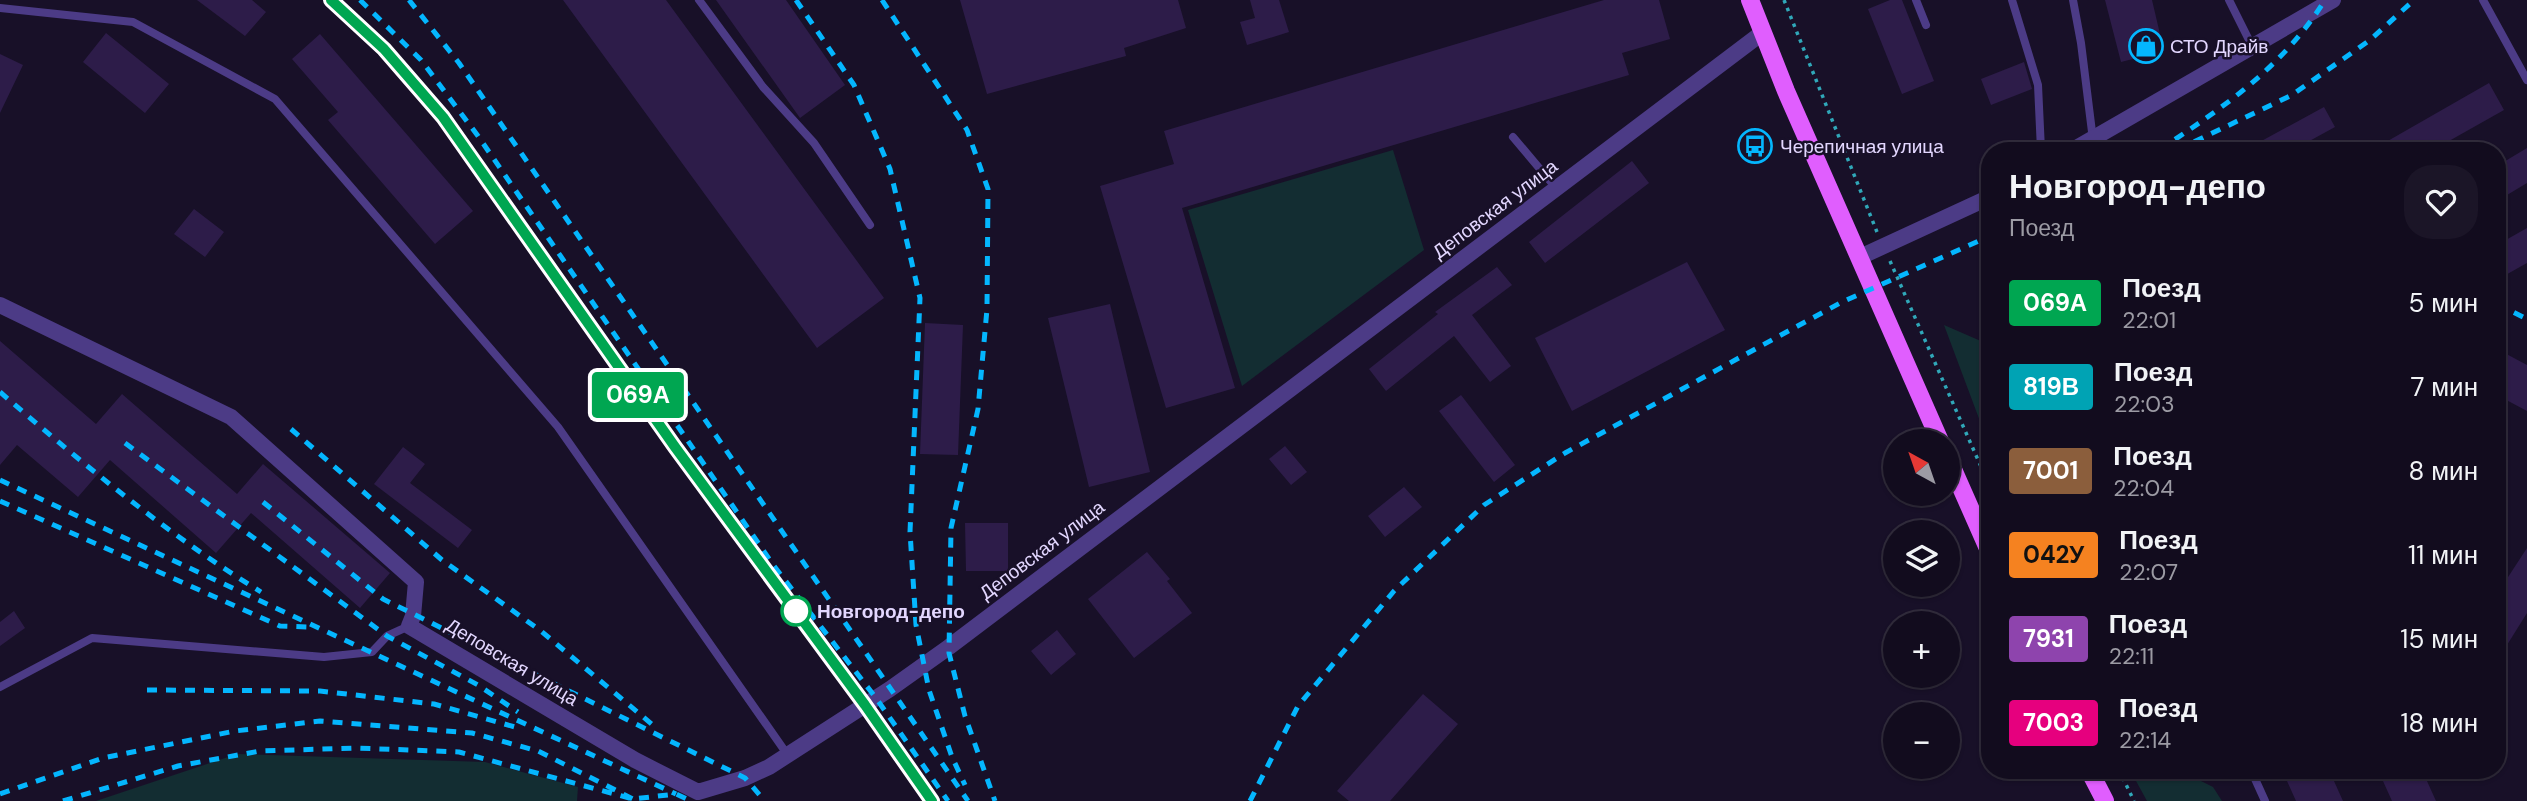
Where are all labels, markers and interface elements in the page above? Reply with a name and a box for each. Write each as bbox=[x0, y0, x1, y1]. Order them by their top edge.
shop icon: СТО Драйв bbox=[2127, 27, 2165, 65]
place label: СТО Драйв bbox=[2170, 34, 2268, 59]
bus stop icon: Черепичная улица bbox=[1736, 127, 1774, 165]
place label: Черепичная улица bbox=[1780, 134, 1944, 159]
street label: Деповская улица bbox=[1427, 153, 1563, 264]
text: Новгород-депо bbox=[2009, 165, 2266, 208]
button: heart bbox=[2404, 165, 2478, 239]
text: Поезд bbox=[2009, 213, 2074, 243]
text: Поезд bbox=[2122, 271, 2201, 305]
text: 5 мин bbox=[2408, 286, 2478, 320]
text: 069А bbox=[2023, 287, 2087, 318]
text: 22:01 bbox=[2122, 305, 2176, 335]
text: Поезд bbox=[2114, 355, 2193, 389]
text: 7 мин bbox=[2410, 370, 2478, 404]
text: 819В bbox=[2023, 371, 2079, 402]
line badge: 069А bbox=[589, 372, 687, 418]
text: 069А bbox=[606, 379, 670, 410]
text: 22:03 bbox=[2114, 389, 2175, 419]
north arrow bbox=[1883, 429, 1960, 506]
map controls bbox=[1883, 429, 1960, 779]
text: Поезд bbox=[2113, 439, 2192, 473]
text: 8 мин bbox=[2409, 454, 2478, 488]
text: 7001 bbox=[2023, 455, 2078, 486]
text: 22:04 bbox=[2113, 473, 2174, 503]
street label: Деповская улица bbox=[974, 494, 1110, 605]
button: layers bbox=[1883, 520, 1960, 597]
text: Поезд bbox=[2119, 523, 2198, 557]
text: 11 мин bbox=[2408, 538, 2478, 572]
text: 042У bbox=[2023, 539, 2084, 570]
text: 22:07 bbox=[2119, 557, 2178, 587]
marker: Новгород-депо bbox=[781, 596, 811, 626]
place label: Новгород-депо bbox=[817, 599, 965, 624]
text: Поезд bbox=[2109, 607, 2187, 641]
button: + bbox=[1883, 611, 1960, 688]
street label: Деповская улица bbox=[441, 613, 583, 712]
text: 15 мин bbox=[2400, 622, 2478, 656]
text: 7931 bbox=[2023, 623, 2074, 654]
text: 22:11 bbox=[2109, 641, 2154, 671]
text: Поезд bbox=[2119, 691, 2197, 725]
button: − bbox=[1883, 702, 1960, 779]
text: 18 мин bbox=[2400, 706, 2478, 740]
text: 7003 bbox=[2023, 707, 2084, 738]
text: 22:14 bbox=[2119, 725, 2171, 755]

